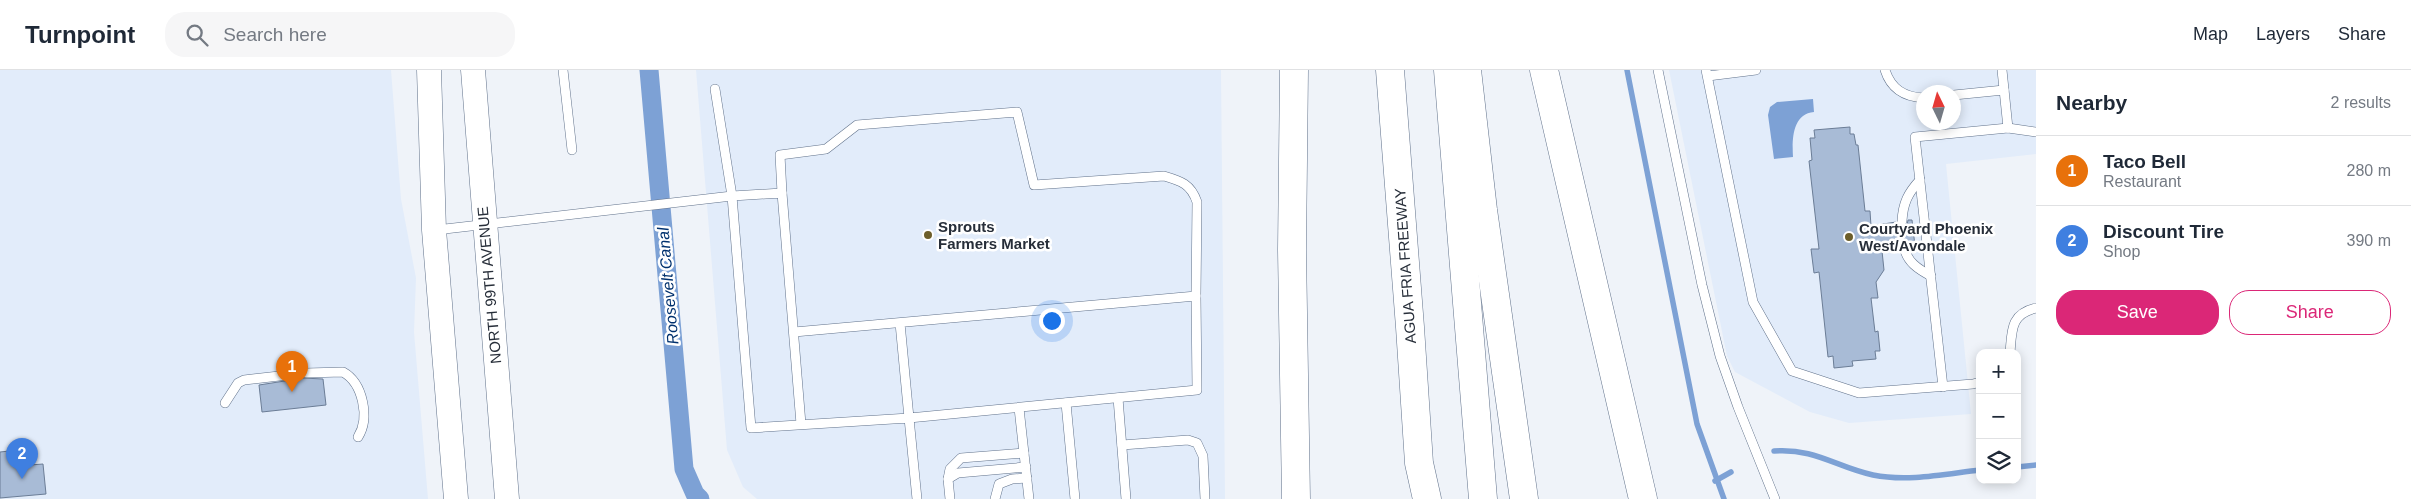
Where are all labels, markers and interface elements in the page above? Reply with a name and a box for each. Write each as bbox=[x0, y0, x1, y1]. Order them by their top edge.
search box bbox=[165, 12, 515, 57]
text: Turnpoint bbox=[25, 21, 135, 48]
icon: search bbox=[183, 21, 211, 49]
text: Search here bbox=[223, 24, 327, 45]
text: Map bbox=[2193, 24, 2228, 44]
text: Layers bbox=[2256, 24, 2310, 44]
text: Share bbox=[2338, 24, 2386, 44]
north arrow bbox=[1916, 85, 1961, 130]
text: Nearby bbox=[2056, 91, 2127, 114]
text: 2 results bbox=[2331, 94, 2391, 111]
text: Taco Bell bbox=[2103, 151, 2186, 172]
text: 1 bbox=[2068, 162, 2076, 179]
text: 280 m bbox=[2347, 162, 2391, 179]
text: Restaurant bbox=[2103, 173, 2181, 190]
street label: AGUA FRIA FREEWAY bbox=[1391, 188, 1419, 344]
street label: NORTH 99TH AVENUE bbox=[474, 206, 504, 364]
place label: Sprouts Farmers Market bbox=[938, 218, 1050, 252]
place label: Courtyard Phoenix West/Avondale bbox=[1859, 220, 1994, 254]
text: Discount Tire bbox=[2103, 221, 2224, 242]
water label: Roosevelt Canal bbox=[654, 226, 682, 345]
marker: Sprouts Farmers Market bbox=[922, 229, 934, 241]
marker: Courtyard Phoenix West/Avondale bbox=[1843, 231, 1855, 243]
text: 2 bbox=[2068, 232, 2076, 249]
text: 390 m bbox=[2347, 232, 2391, 249]
text: Shop bbox=[2103, 243, 2140, 260]
button: Save bbox=[2056, 290, 2219, 335]
button: Share bbox=[2229, 290, 2391, 335]
your location bbox=[1039, 308, 1065, 334]
map controls bbox=[1976, 349, 2021, 484]
button: + bbox=[1976, 349, 2021, 394]
pin: 1 bbox=[276, 351, 308, 392]
button: − bbox=[1976, 394, 2021, 439]
pin: 2 bbox=[6, 438, 38, 479]
button: layers bbox=[1976, 439, 2021, 484]

